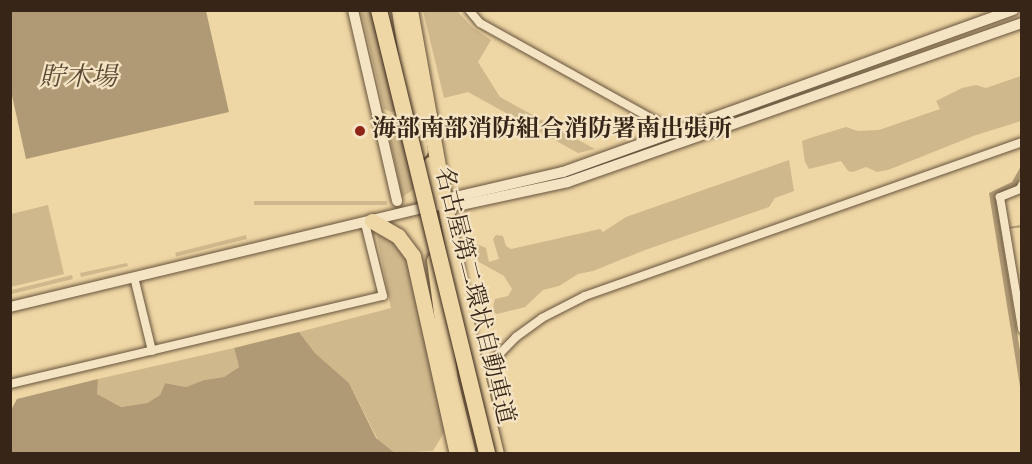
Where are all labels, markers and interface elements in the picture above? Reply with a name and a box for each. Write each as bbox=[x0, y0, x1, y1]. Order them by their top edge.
water label: 貯木場 bbox=[39, 63, 117, 95]
place label: 海部南部消防組合消防署南出張所 bbox=[372, 117, 732, 145]
marker: 海部南部消防組合消防署南出張所 bbox=[353, 124, 367, 138]
street label: 名古屋第二環状自動車道 bbox=[427, 164, 519, 428]

